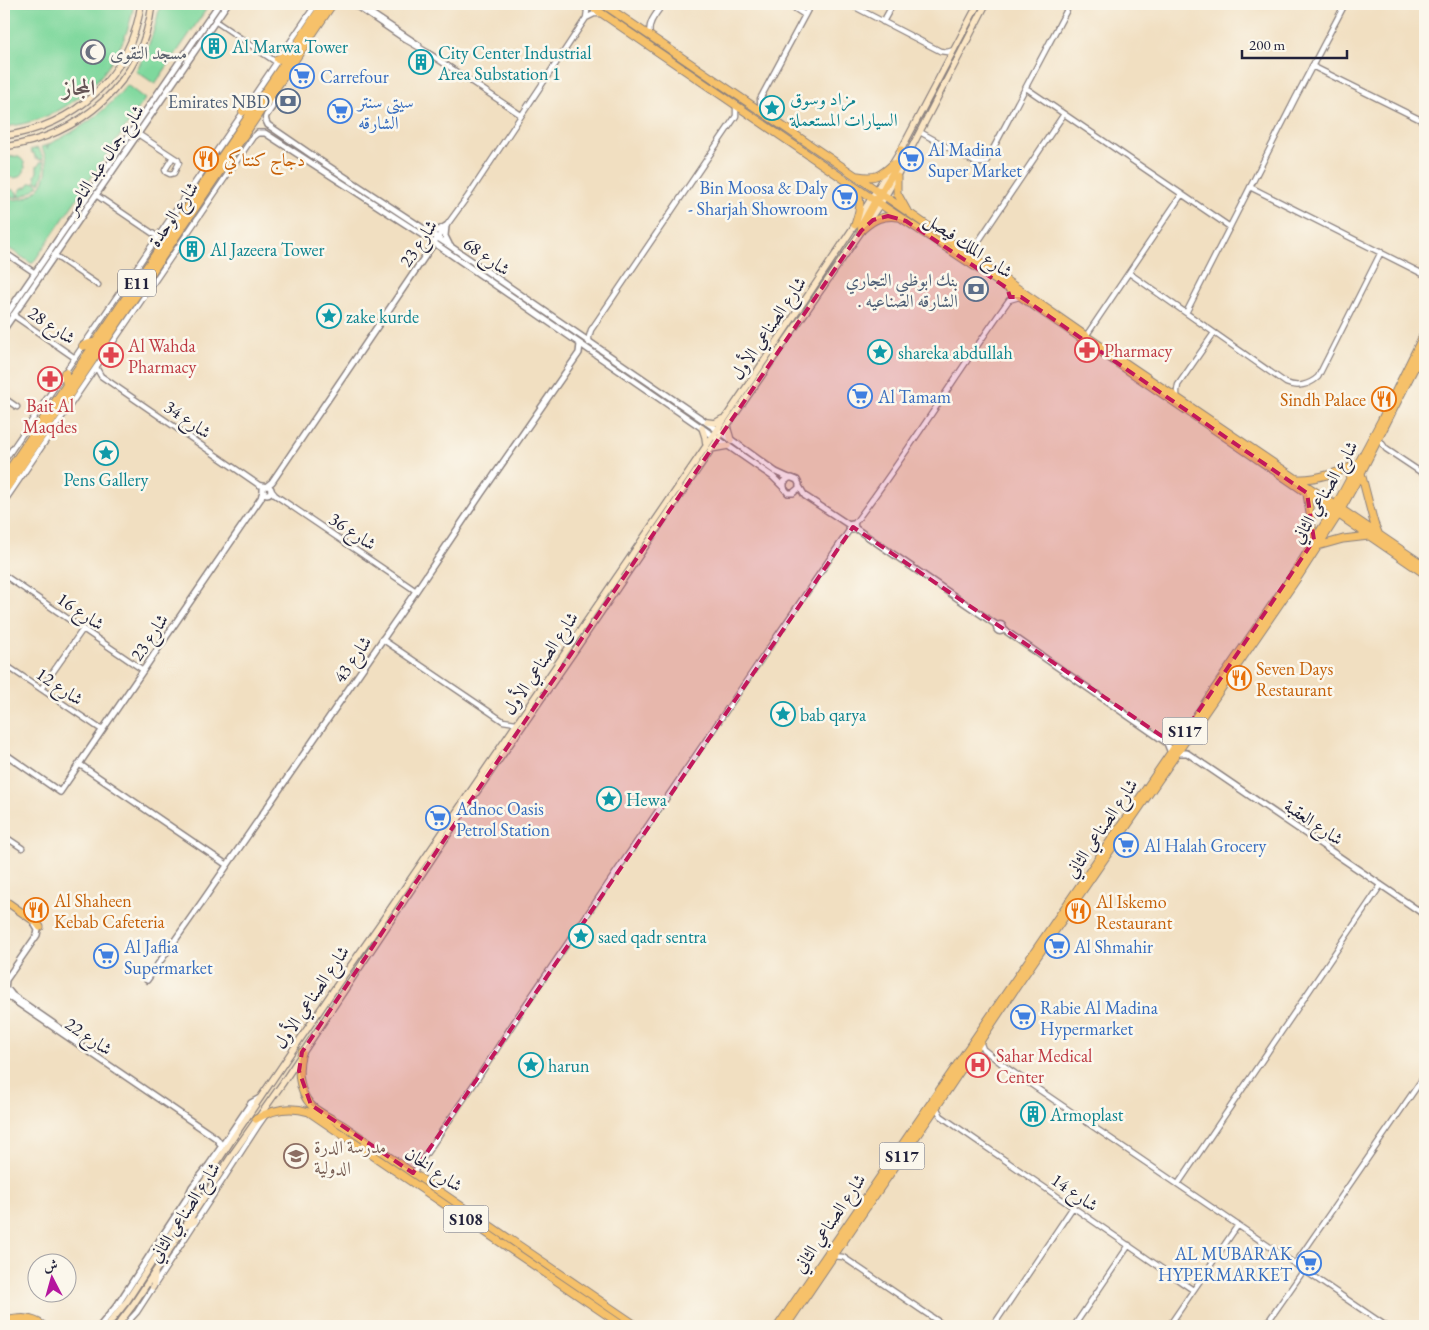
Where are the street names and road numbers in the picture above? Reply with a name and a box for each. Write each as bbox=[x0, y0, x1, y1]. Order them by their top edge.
street label: شارع جمال عبد الناصر bbox=[58, 100, 152, 222]
street label: شارع الوحدة bbox=[143, 177, 207, 253]
street label: شارع الملك فيصل bbox=[918, 207, 1017, 286]
street label: شارع 23 bbox=[394, 215, 445, 273]
street label: شارع 68 bbox=[457, 232, 515, 284]
road number: E11 bbox=[118, 270, 156, 296]
street label: شارع الصناعي الأول bbox=[724, 271, 814, 386]
street label: شارع 28 bbox=[22, 301, 80, 352]
street label: شارع 34 bbox=[158, 395, 216, 447]
street label: شارع الصناعي الثاني bbox=[1285, 436, 1366, 550]
street label: شارع 36 bbox=[323, 507, 381, 558]
street label: شارع 16 bbox=[51, 587, 109, 638]
street label: شارع الصناعي الأول bbox=[496, 606, 586, 721]
street label: شارع 23 bbox=[125, 609, 176, 667]
street label: شارع 43 bbox=[328, 631, 380, 689]
street label: شارع 12 bbox=[30, 662, 88, 713]
road number: S117 bbox=[1162, 718, 1208, 744]
street label: شارع الصناعي الثاني bbox=[1059, 774, 1146, 884]
street label: شارع العقبة bbox=[1278, 794, 1348, 853]
street label: شارع الصناعي الأول bbox=[267, 940, 357, 1055]
street label: شارع 22 bbox=[59, 1012, 117, 1063]
street label: شارع الخان bbox=[399, 1141, 467, 1200]
road number: S117 bbox=[880, 1142, 924, 1170]
street label: شارع الصناعي الثاني bbox=[143, 1157, 228, 1269]
street label: شارع 14 bbox=[1045, 1168, 1103, 1220]
street label: شارع الصناعي الثاني bbox=[787, 1169, 874, 1279]
road number: S108 bbox=[444, 1206, 488, 1232]

